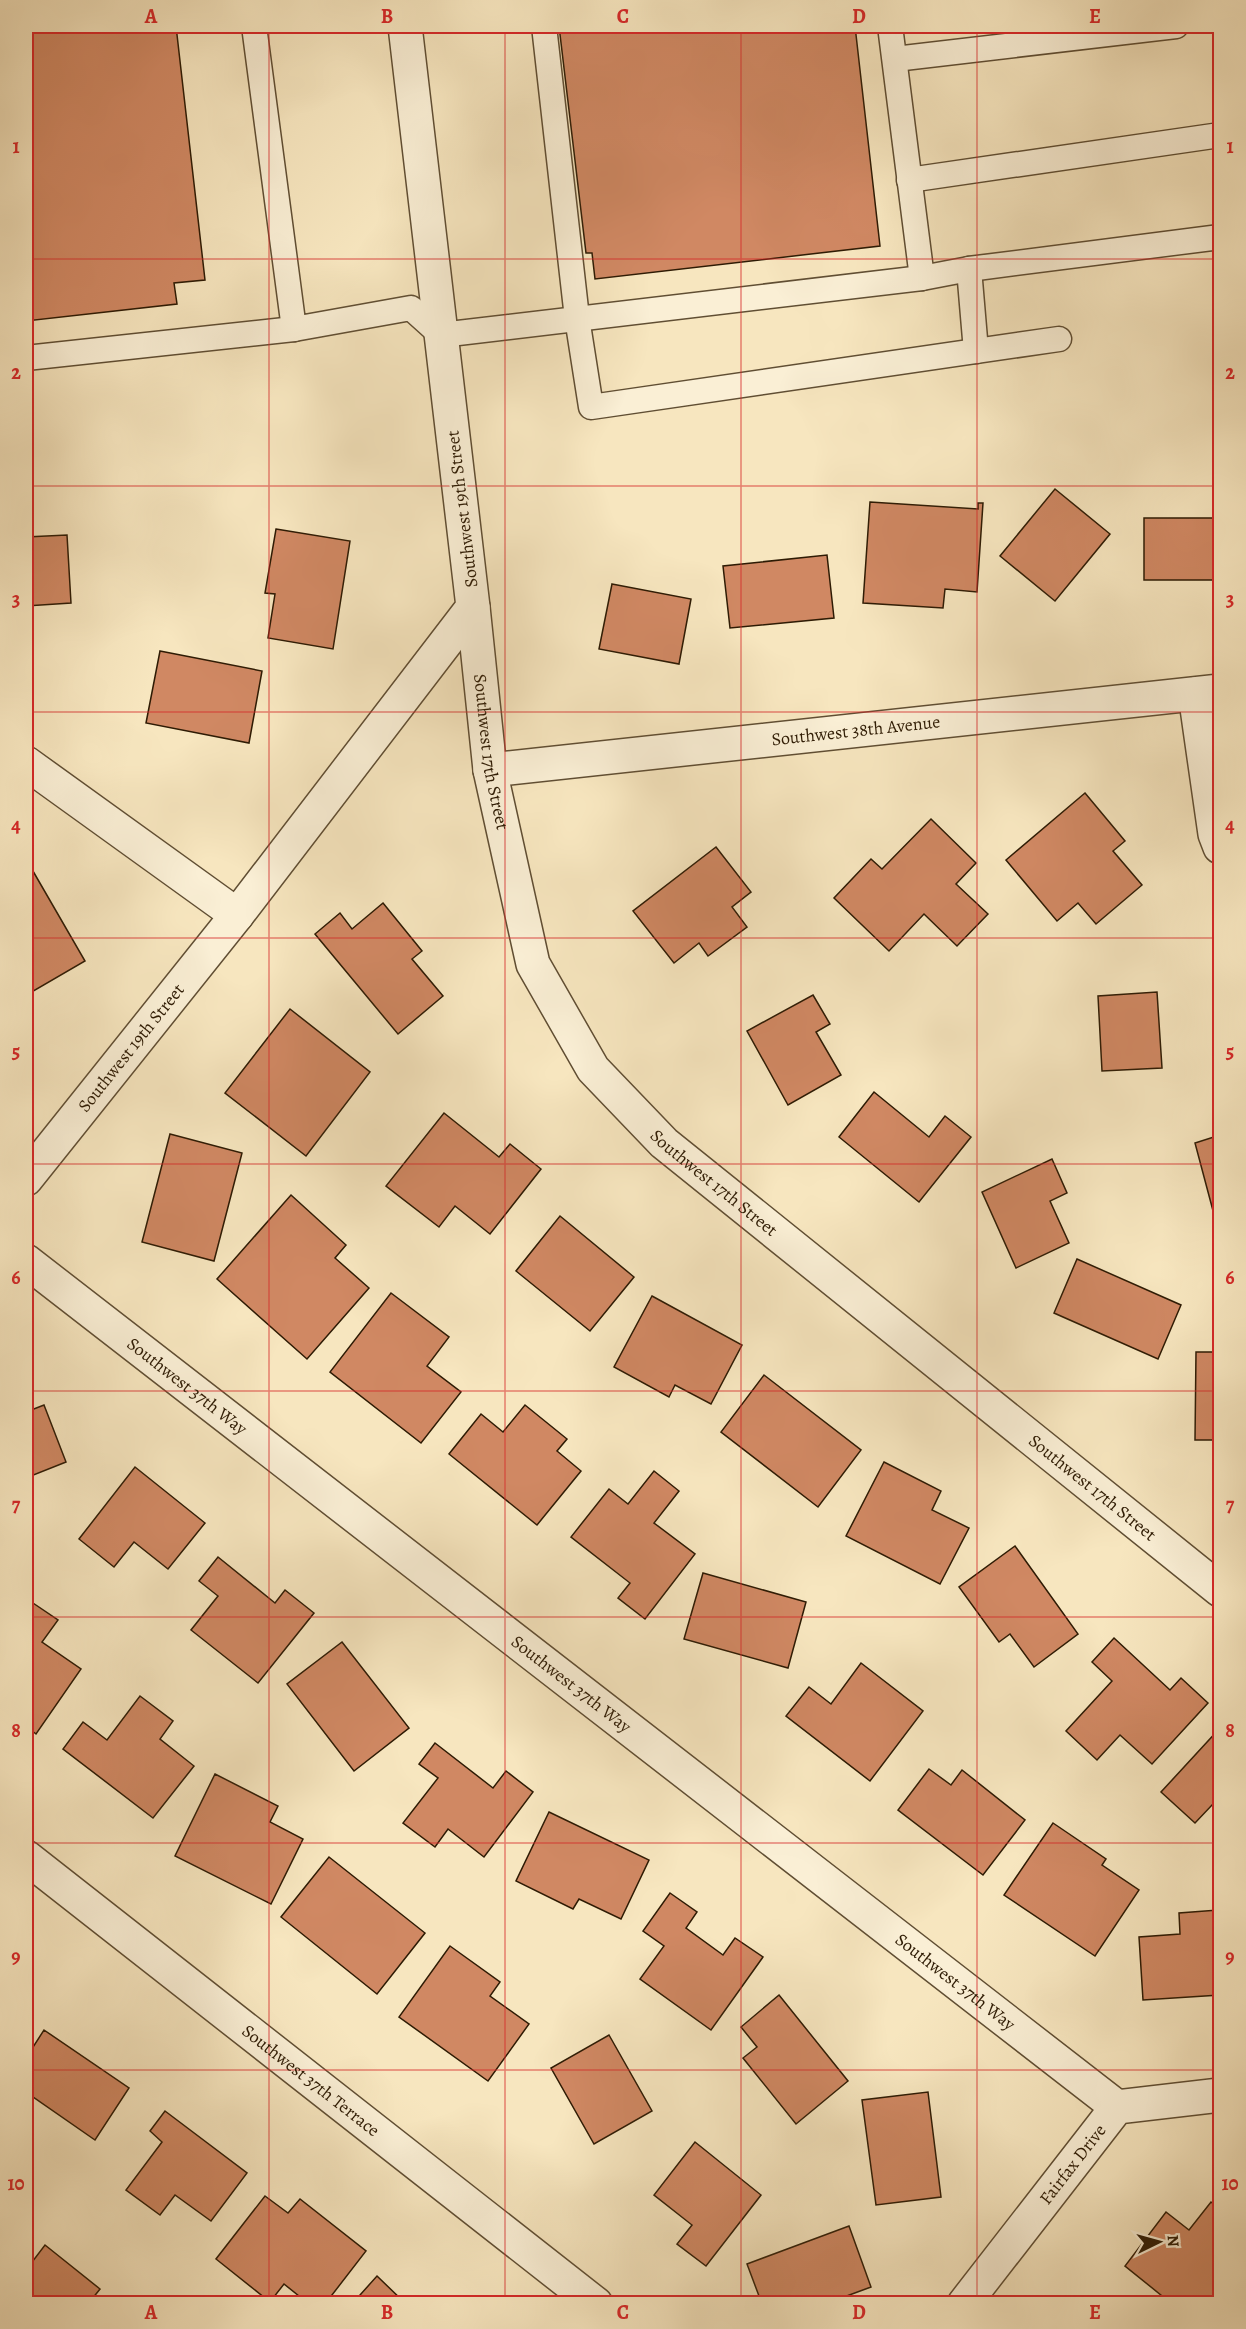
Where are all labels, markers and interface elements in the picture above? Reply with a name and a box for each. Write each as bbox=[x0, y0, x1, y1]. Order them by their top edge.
text: A bbox=[144, 3, 158, 30]
text: B bbox=[381, 3, 393, 30]
text: C bbox=[617, 3, 629, 30]
text: D bbox=[852, 3, 866, 30]
text: E bbox=[1089, 3, 1101, 30]
text: 1 bbox=[12, 133, 20, 160]
text: 1 bbox=[1226, 133, 1234, 160]
text: 2 bbox=[11, 359, 21, 386]
text: 2 bbox=[1225, 359, 1235, 386]
street label: Southwest 19th Street bbox=[440, 429, 484, 589]
text: 3 bbox=[12, 586, 20, 613]
text: 3 bbox=[1226, 586, 1234, 613]
street label: Southwest 17th Street bbox=[468, 673, 515, 832]
street label: Southwest 38th Avenue bbox=[770, 709, 941, 751]
text: 4 bbox=[11, 812, 21, 839]
text: 4 bbox=[1225, 812, 1235, 839]
street label: Southwest 19th Street bbox=[72, 978, 190, 1117]
text: 5 bbox=[12, 1038, 20, 1065]
text: 5 bbox=[1226, 1038, 1234, 1065]
street label: Southwest 17th Street bbox=[645, 1124, 783, 1242]
text: 6 bbox=[11, 1264, 21, 1291]
text: 6 bbox=[1225, 1264, 1235, 1291]
street label: Southwest 37th Way bbox=[122, 1332, 253, 1441]
street label: Southwest 17th Street bbox=[1024, 1429, 1162, 1546]
text: 7 bbox=[12, 1491, 21, 1518]
text: 7 bbox=[1226, 1491, 1235, 1518]
street label: Southwest 37th Way bbox=[506, 1630, 637, 1739]
text: 8 bbox=[11, 1717, 21, 1744]
text: 8 bbox=[1225, 1717, 1235, 1744]
street label: Southwest 37th Way bbox=[890, 1927, 1021, 2036]
text: 9 bbox=[11, 1943, 21, 1970]
text: 9 bbox=[1225, 1943, 1235, 1970]
street label: Southwest 37th Terrace bbox=[237, 2019, 385, 2142]
street label: Fairfax Drive bbox=[1034, 2119, 1111, 2209]
text: 10 bbox=[7, 2170, 25, 2197]
text: 10 bbox=[1221, 2170, 1239, 2197]
north arrow bbox=[1129, 2212, 1189, 2272]
text: N bbox=[1161, 2234, 1184, 2248]
text: A bbox=[144, 2299, 158, 2326]
text: B bbox=[381, 2299, 393, 2326]
text: C bbox=[617, 2299, 629, 2326]
text: D bbox=[852, 2299, 866, 2326]
text: E bbox=[1089, 2299, 1101, 2326]

